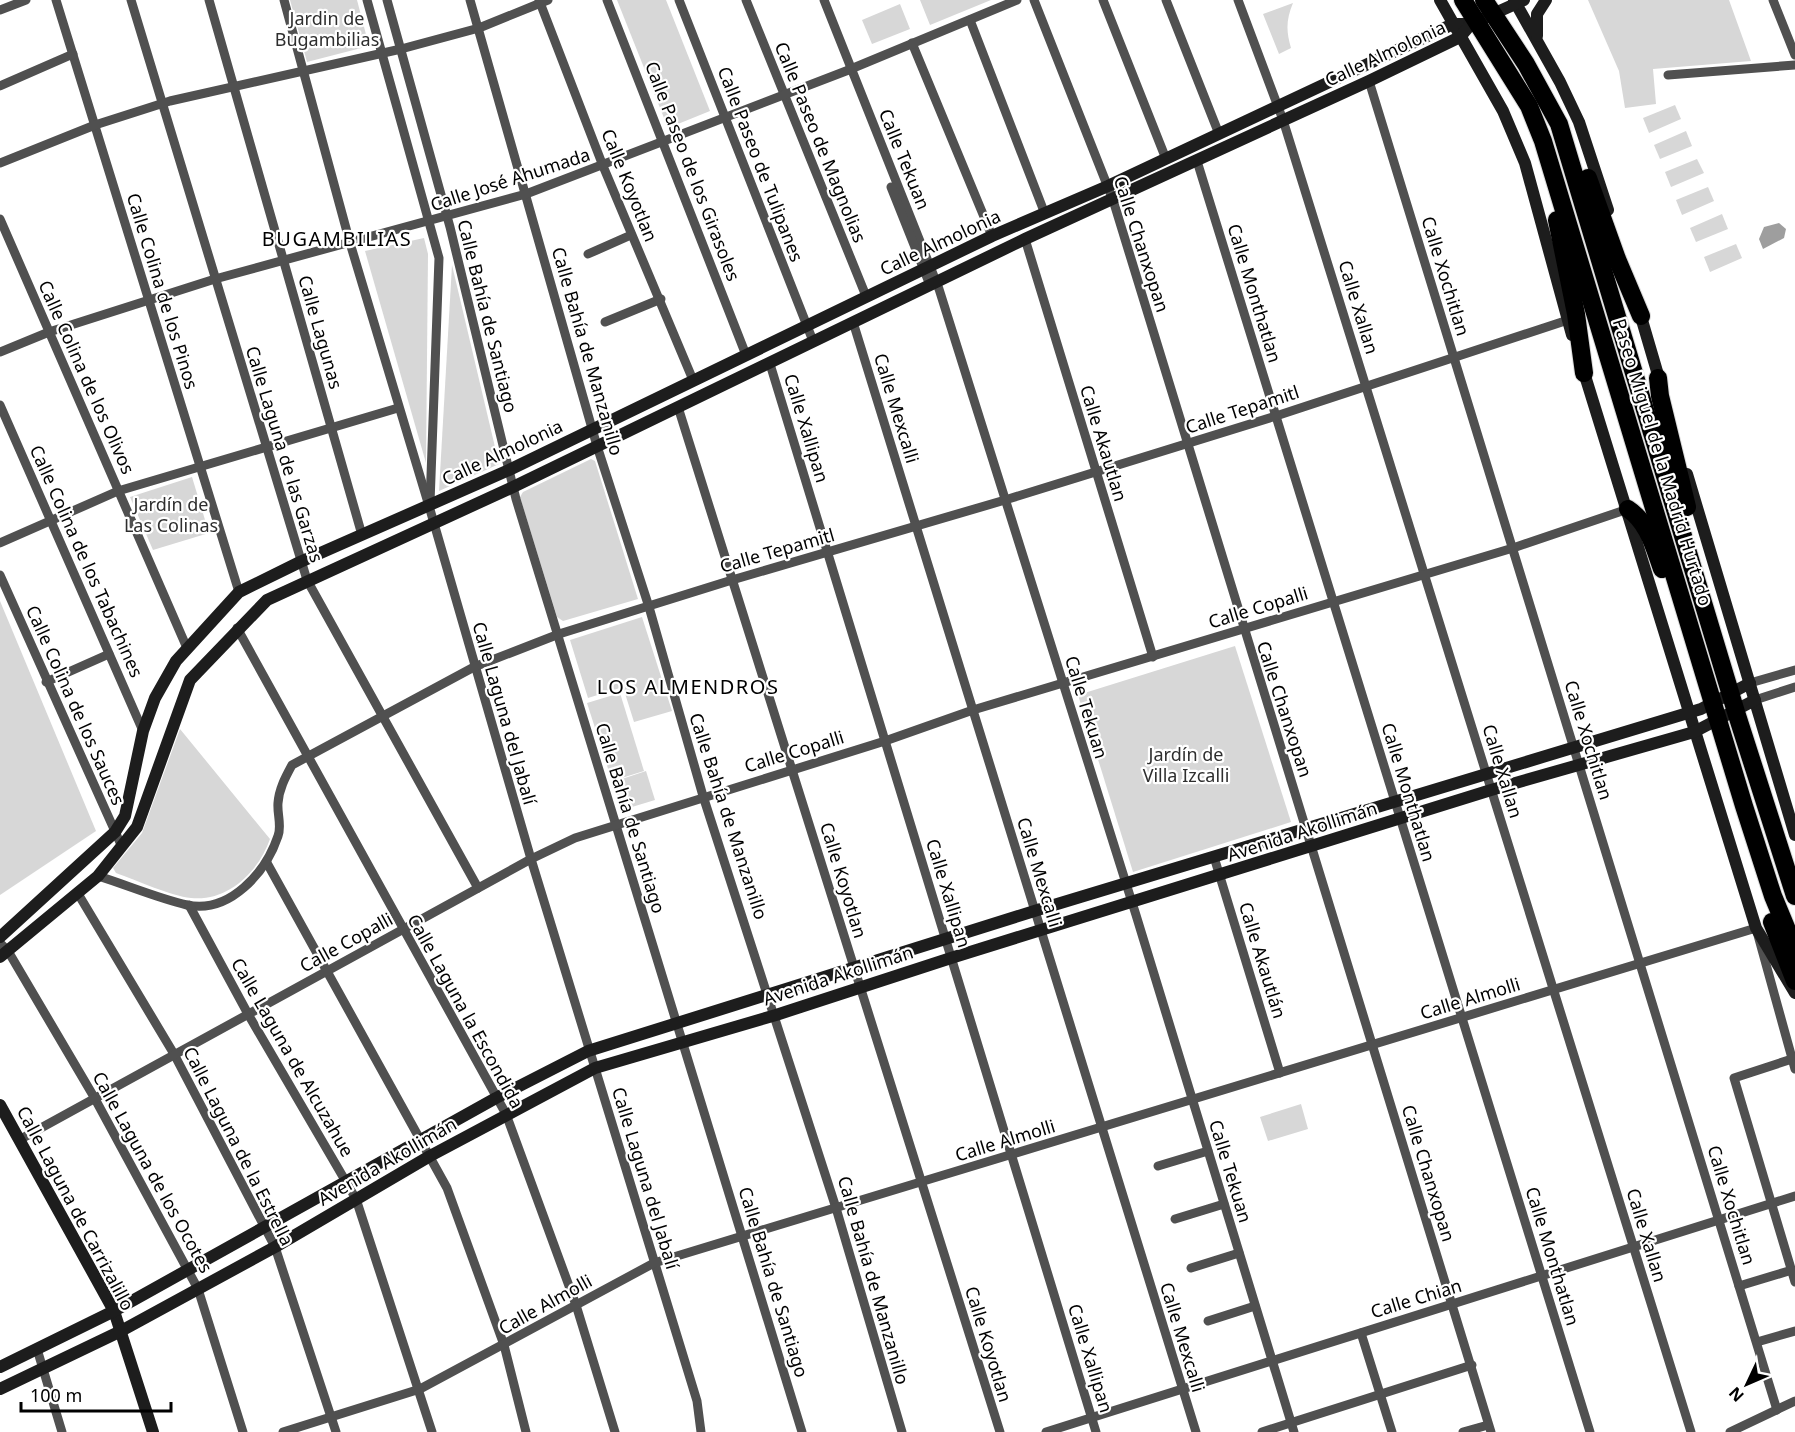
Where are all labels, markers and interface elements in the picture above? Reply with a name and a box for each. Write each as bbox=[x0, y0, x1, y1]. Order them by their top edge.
park label: Jardin de Bugambilias bbox=[275, 6, 379, 51]
street label: Calle Almolonia bbox=[1321, 14, 1449, 92]
street label: Calle Paseo de Magnolias bbox=[770, 38, 872, 246]
street label: Calle Paseo de los Girasoles bbox=[640, 58, 746, 284]
street label: Calle Paseo de Tulipanes bbox=[713, 63, 809, 265]
street label: Calle Tekuan bbox=[874, 105, 936, 213]
street label: Calle Koyotlan bbox=[596, 125, 664, 245]
street label: Calle José Ahumada bbox=[427, 142, 593, 216]
street label: Calle Chanxopan bbox=[1109, 173, 1175, 315]
street label: Calle Colina de los Pinos bbox=[122, 190, 204, 392]
street label: Calle Almolonia bbox=[876, 203, 1004, 281]
street label: Calle Xochitlan bbox=[1416, 213, 1476, 339]
street label: Calle Bahía de Santiago bbox=[452, 217, 524, 415]
street label: Calle Monthatlan bbox=[1222, 221, 1288, 365]
district label: BUGAMBILIAS bbox=[262, 225, 412, 252]
street label: Calle Bahía de Manzanillo bbox=[547, 244, 629, 458]
street label: Calle Xallan bbox=[1333, 257, 1385, 357]
street label: Calle Lagunas bbox=[293, 272, 349, 392]
street label: Calle Colina de los Olivos bbox=[33, 276, 141, 478]
street label: Paseo Miguel de la Madrid Hurtado bbox=[1608, 315, 1718, 609]
street label: Calle Laguna de las Garzas bbox=[241, 343, 329, 565]
street label: Calle Mexcalli bbox=[869, 350, 925, 466]
street label: Calle Xallipan bbox=[779, 371, 835, 485]
street label: Calle Tepamitl bbox=[1182, 379, 1302, 439]
street label: Calle Akautlan bbox=[1075, 382, 1133, 504]
street label: Calle Almolonia bbox=[438, 413, 566, 491]
street label: Calle Colina de los Tabachines bbox=[25, 441, 149, 681]
park label: Jardín de Las Colinas bbox=[124, 492, 218, 537]
street label: Calle Tepamitl bbox=[717, 522, 837, 578]
street label: Calle Copalli bbox=[1205, 580, 1311, 634]
street label: Calle Colina de los Sauces bbox=[21, 601, 131, 809]
street label: Calle Laguna del Jabalí bbox=[467, 619, 543, 808]
street label: Calle Chanxopan bbox=[1252, 638, 1318, 780]
street label: Calle Tekuan bbox=[1060, 653, 1114, 761]
district label: LOS ALMENDROS bbox=[597, 673, 779, 700]
street label: Calle Xochitlan bbox=[1559, 677, 1619, 803]
street label: Calle Bahía de Manzanillo bbox=[684, 710, 774, 922]
street label: Calle Bahía de Santiago bbox=[591, 720, 671, 916]
street label: Calle Monthatlan bbox=[1376, 720, 1442, 864]
street label: Calle Xallan bbox=[1477, 721, 1529, 821]
street label: Calle Copalli bbox=[741, 724, 847, 778]
park label: Jardín de Villa Izcalli bbox=[1143, 742, 1229, 787]
street label: Avenida Akollimán bbox=[1224, 795, 1380, 867]
street label: Calle Mexcalli bbox=[1012, 814, 1068, 930]
street label: Calle Koyotlan bbox=[815, 819, 873, 941]
street label: Calle Xallipan bbox=[921, 836, 977, 950]
street label: Calle Akautlán bbox=[1234, 899, 1292, 1021]
street label: Calle Copalli bbox=[295, 907, 397, 977]
street label: Calle Laguna la Escondida bbox=[402, 909, 530, 1113]
street label: Avenida Akollimán bbox=[760, 939, 916, 1011]
street label: Calle Laguna de Alcuzahue bbox=[226, 953, 360, 1161]
street label: Calle Almolli bbox=[1417, 971, 1523, 1025]
street label: Calle Laguna de la Estrella bbox=[178, 1042, 300, 1250]
street label: Calle Laguna de los Ocotes bbox=[88, 1067, 218, 1277]
street label: Calle Laguna del Jabalí bbox=[607, 1084, 685, 1272]
street label: Calle Laguna de Carrizalillo bbox=[12, 1102, 140, 1314]
street label: Calle Chanxopan bbox=[1397, 1102, 1461, 1244]
street label: Avenida Akollimán bbox=[313, 1112, 461, 1210]
street label: Calle Almolli bbox=[952, 1113, 1058, 1167]
street label: Calle Tekuan bbox=[1204, 1117, 1258, 1225]
street label: Calle Xochitlan bbox=[1702, 1142, 1762, 1268]
street label: Calle Bahía de Manzanillo bbox=[833, 1173, 915, 1387]
street label: Calle Bahía de Santiago bbox=[734, 1184, 814, 1380]
street label: Calle Monthatlan bbox=[1520, 1184, 1586, 1328]
street label: Calle Xallan bbox=[1621, 1185, 1673, 1285]
street label: Calle Almolli bbox=[494, 1268, 596, 1340]
street label: Calle Chian bbox=[1368, 1273, 1464, 1323]
street label: Calle Mexcalli bbox=[1155, 1279, 1211, 1395]
street label: Calle Koyotlan bbox=[960, 1283, 1018, 1405]
street label: Calle Xallipan bbox=[1063, 1301, 1119, 1415]
north arrow bbox=[1717, 1354, 1777, 1414]
scale bar bbox=[21, 1375, 171, 1413]
text: N bbox=[1724, 1382, 1749, 1407]
text: 100 m bbox=[30, 1383, 82, 1407]

